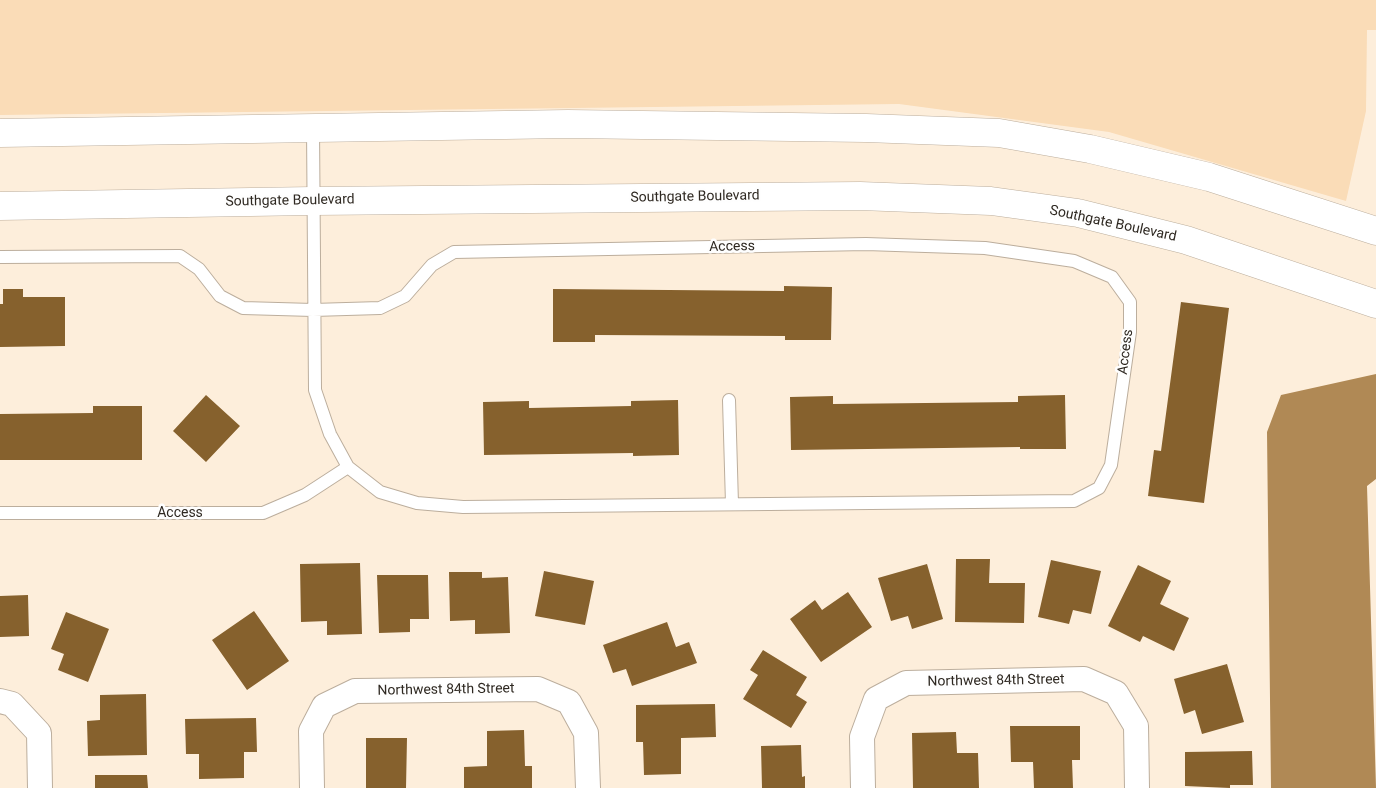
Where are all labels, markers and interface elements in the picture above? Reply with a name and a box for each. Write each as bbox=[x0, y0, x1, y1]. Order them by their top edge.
street label: Southgate Boulevard bbox=[630, 187, 760, 207]
street label: Southgate Boulevard bbox=[225, 191, 355, 211]
street label: Southgate Boulevard bbox=[1048, 202, 1178, 246]
street label: Access bbox=[709, 238, 755, 256]
street label: Access bbox=[1115, 328, 1137, 376]
street label: Access bbox=[157, 505, 203, 521]
street label: Northwest 84th Street bbox=[927, 671, 1065, 691]
street label: Northwest 84th Street bbox=[377, 680, 515, 700]

